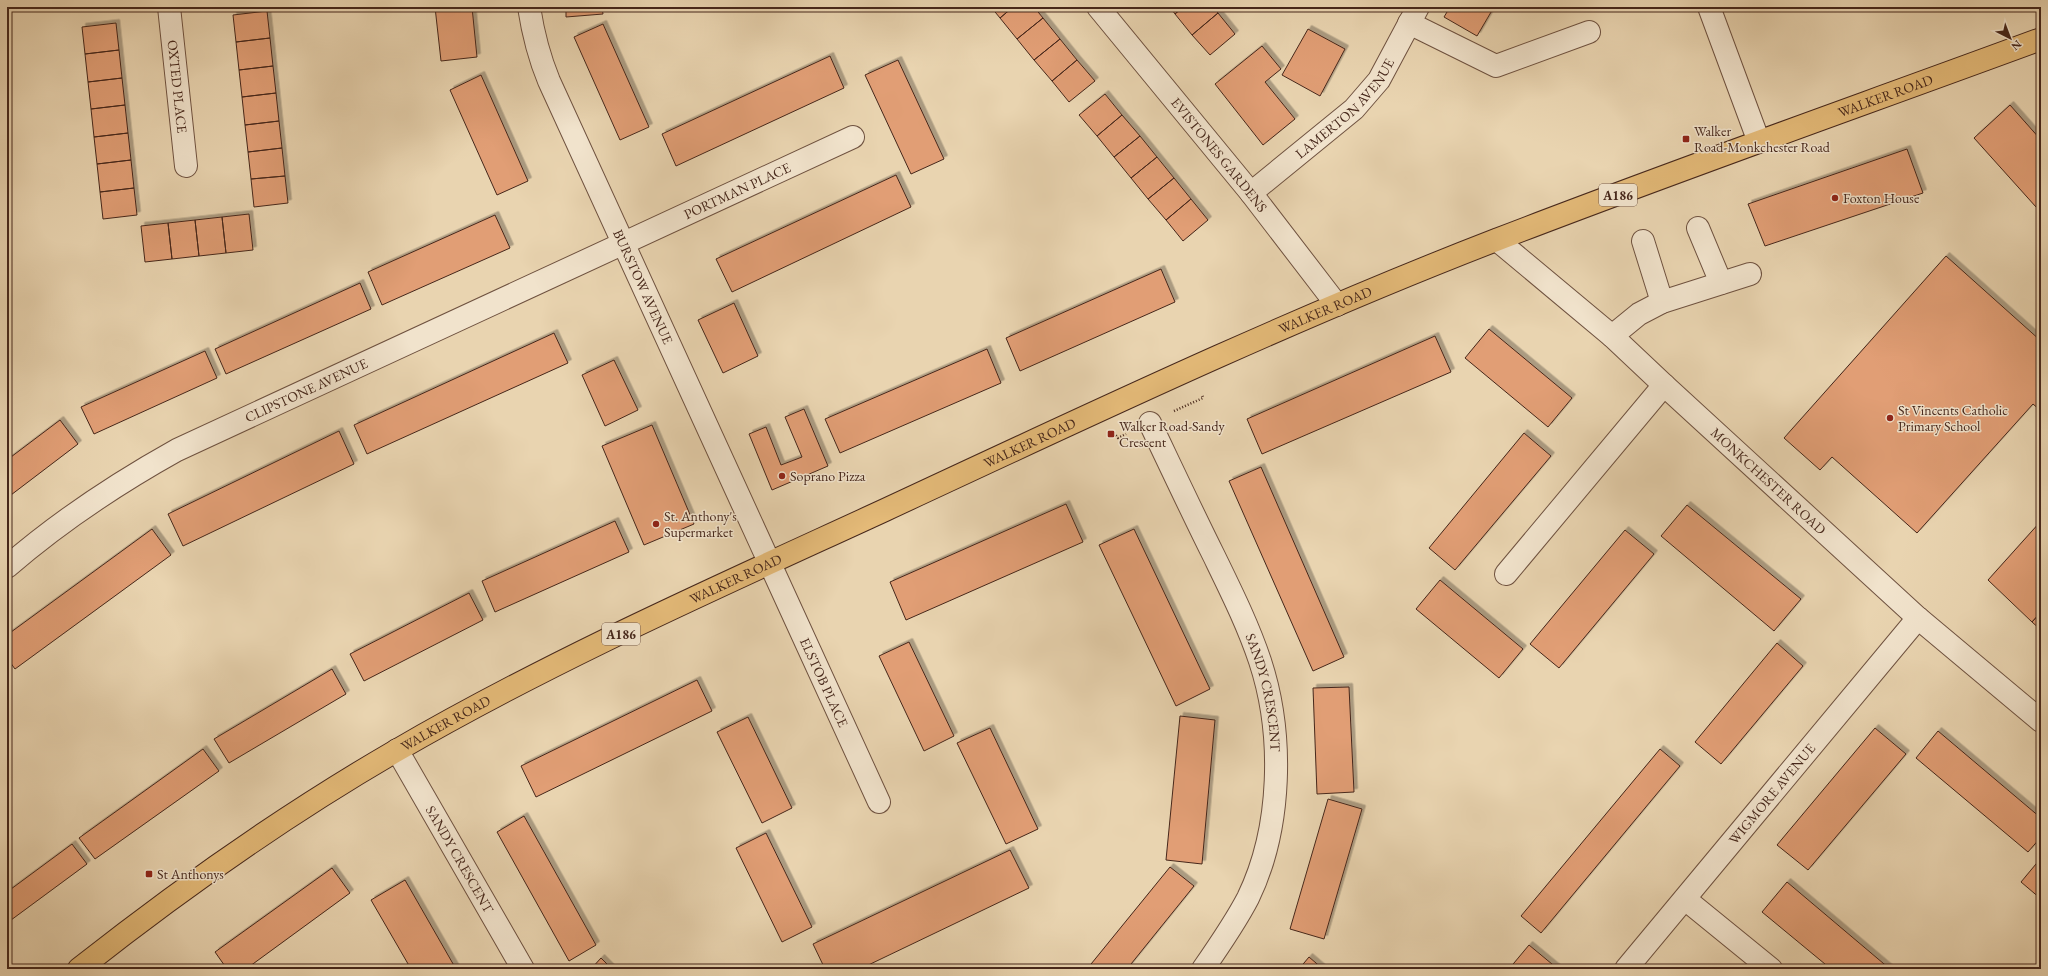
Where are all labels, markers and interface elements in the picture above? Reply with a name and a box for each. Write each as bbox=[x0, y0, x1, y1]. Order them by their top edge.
north arrow bbox=[1990, 18, 2030, 58]
text: N bbox=[2009, 37, 2025, 54]
street label: OXTED PLACE bbox=[164, 39, 191, 134]
street label: LAMERTON AVENUE bbox=[1291, 55, 1398, 162]
street label: WALKER ROAD bbox=[1836, 70, 1936, 121]
street label: EVISTONES GARDENS bbox=[1167, 94, 1271, 216]
place label: Walker Road-Monkchester Road bbox=[1694, 122, 1831, 156]
marker: Walker Road-Monkchester Road bbox=[1681, 134, 1691, 144]
street label: PORTMAN PLACE bbox=[681, 158, 794, 223]
road number: A186 bbox=[1599, 184, 1637, 206]
place label: Foxton House bbox=[1843, 189, 1920, 207]
marker: Foxton House bbox=[1830, 193, 1840, 203]
street label: BURSTOW AVENUE bbox=[609, 226, 677, 347]
street label: WALKER ROAD bbox=[1276, 282, 1375, 338]
street label: CLIPSTONE AVENUE bbox=[242, 354, 370, 426]
place label: St Vincents Catholic Primary School bbox=[1898, 401, 2008, 435]
street label: WALKER ROAD bbox=[981, 413, 1079, 472]
marker: St Vincents Catholic Primary School bbox=[1885, 413, 1895, 423]
place label: Walker Road-Sandy Crescent bbox=[1119, 417, 1226, 451]
street label: MONKCHESTER ROAD bbox=[1707, 423, 1830, 539]
marker: Walker Road-Sandy Crescent bbox=[1106, 429, 1116, 439]
place label: Soprano Pizza bbox=[790, 467, 866, 485]
marker: Soprano Pizza bbox=[777, 471, 787, 481]
place label: St. Anthony's Supermarket bbox=[664, 507, 737, 541]
marker: St. Anthony's Supermarket bbox=[651, 519, 661, 529]
street label: WALKER ROAD bbox=[687, 549, 785, 608]
road number: A186 bbox=[602, 623, 640, 645]
street label: SANDY CRESCENT bbox=[1242, 631, 1285, 753]
street label: ELSTOB PLACE bbox=[796, 635, 852, 730]
street label: WALKER ROAD bbox=[398, 691, 494, 755]
street label: WIGMORE AVENUE bbox=[1725, 739, 1819, 848]
street label: SANDY CRESCENT bbox=[422, 802, 498, 917]
place label: St Anthonys bbox=[157, 865, 224, 883]
marker: St Anthonys bbox=[144, 869, 154, 879]

